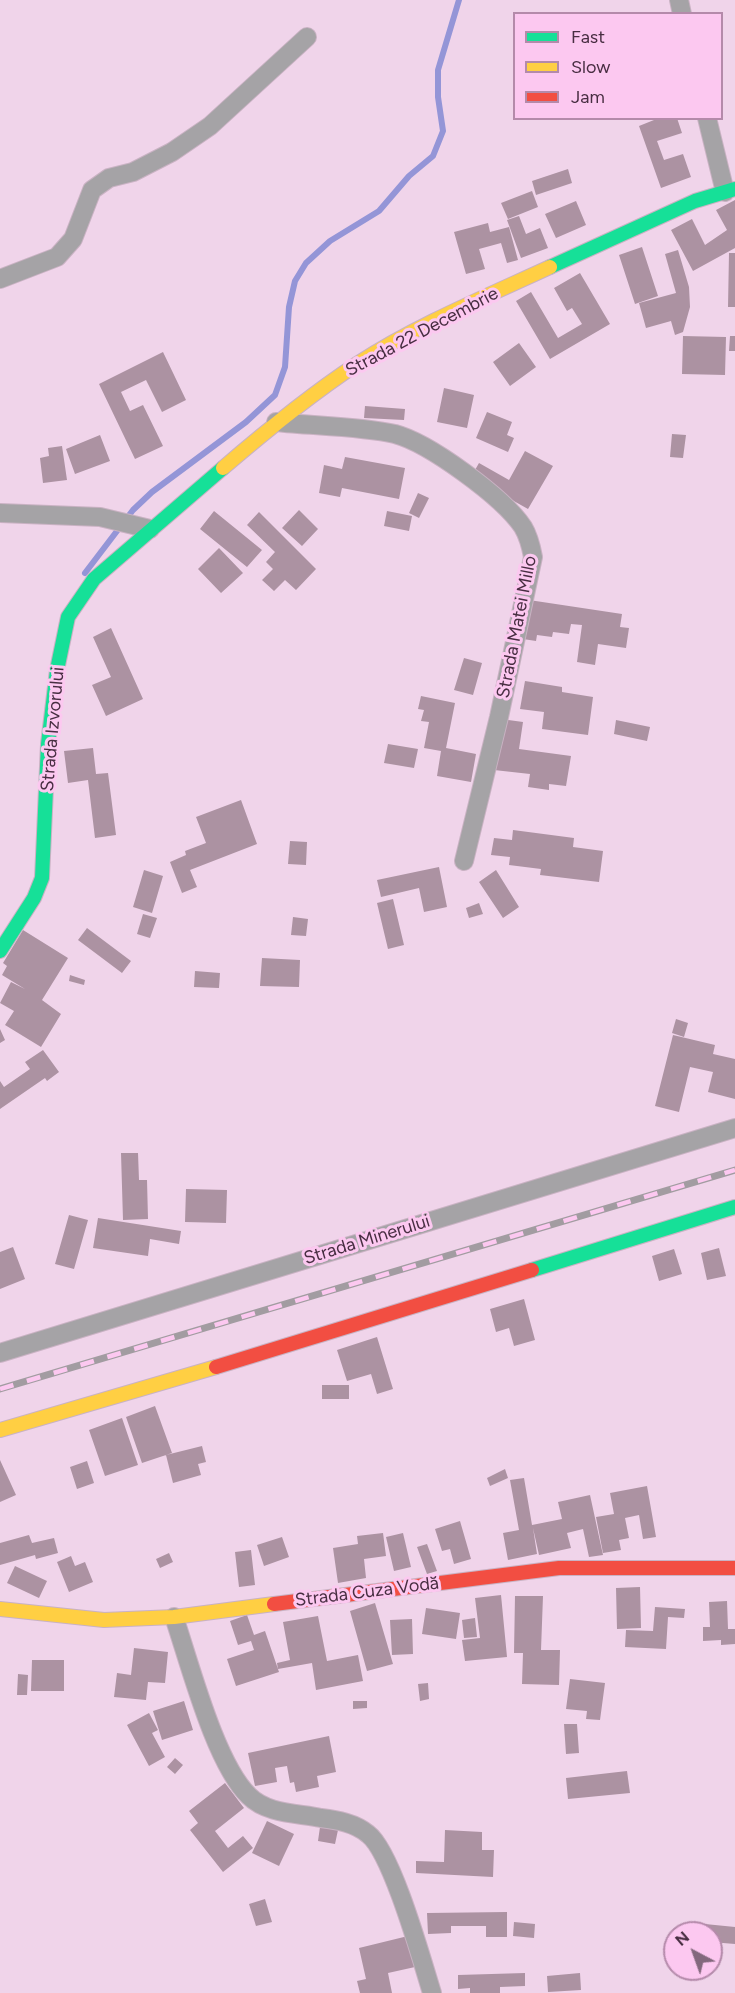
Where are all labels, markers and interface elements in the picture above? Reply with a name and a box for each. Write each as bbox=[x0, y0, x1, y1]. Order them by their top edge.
legend bbox=[513, 12, 723, 120]
text: Fast bbox=[571, 26, 605, 48]
text: Slow bbox=[571, 56, 610, 78]
text: Jam bbox=[571, 86, 605, 108]
street label: Strada 22 Decembrie bbox=[342, 283, 502, 381]
street label: Strada Matei Millo bbox=[493, 554, 541, 700]
street label: Strada Izvorului bbox=[37, 666, 69, 792]
street label: Strada Minerului bbox=[301, 1211, 433, 1269]
street label: Strada Cuza Vodă bbox=[294, 1572, 440, 1612]
north arrow bbox=[663, 1921, 723, 1981]
text: N bbox=[671, 1927, 693, 1950]

